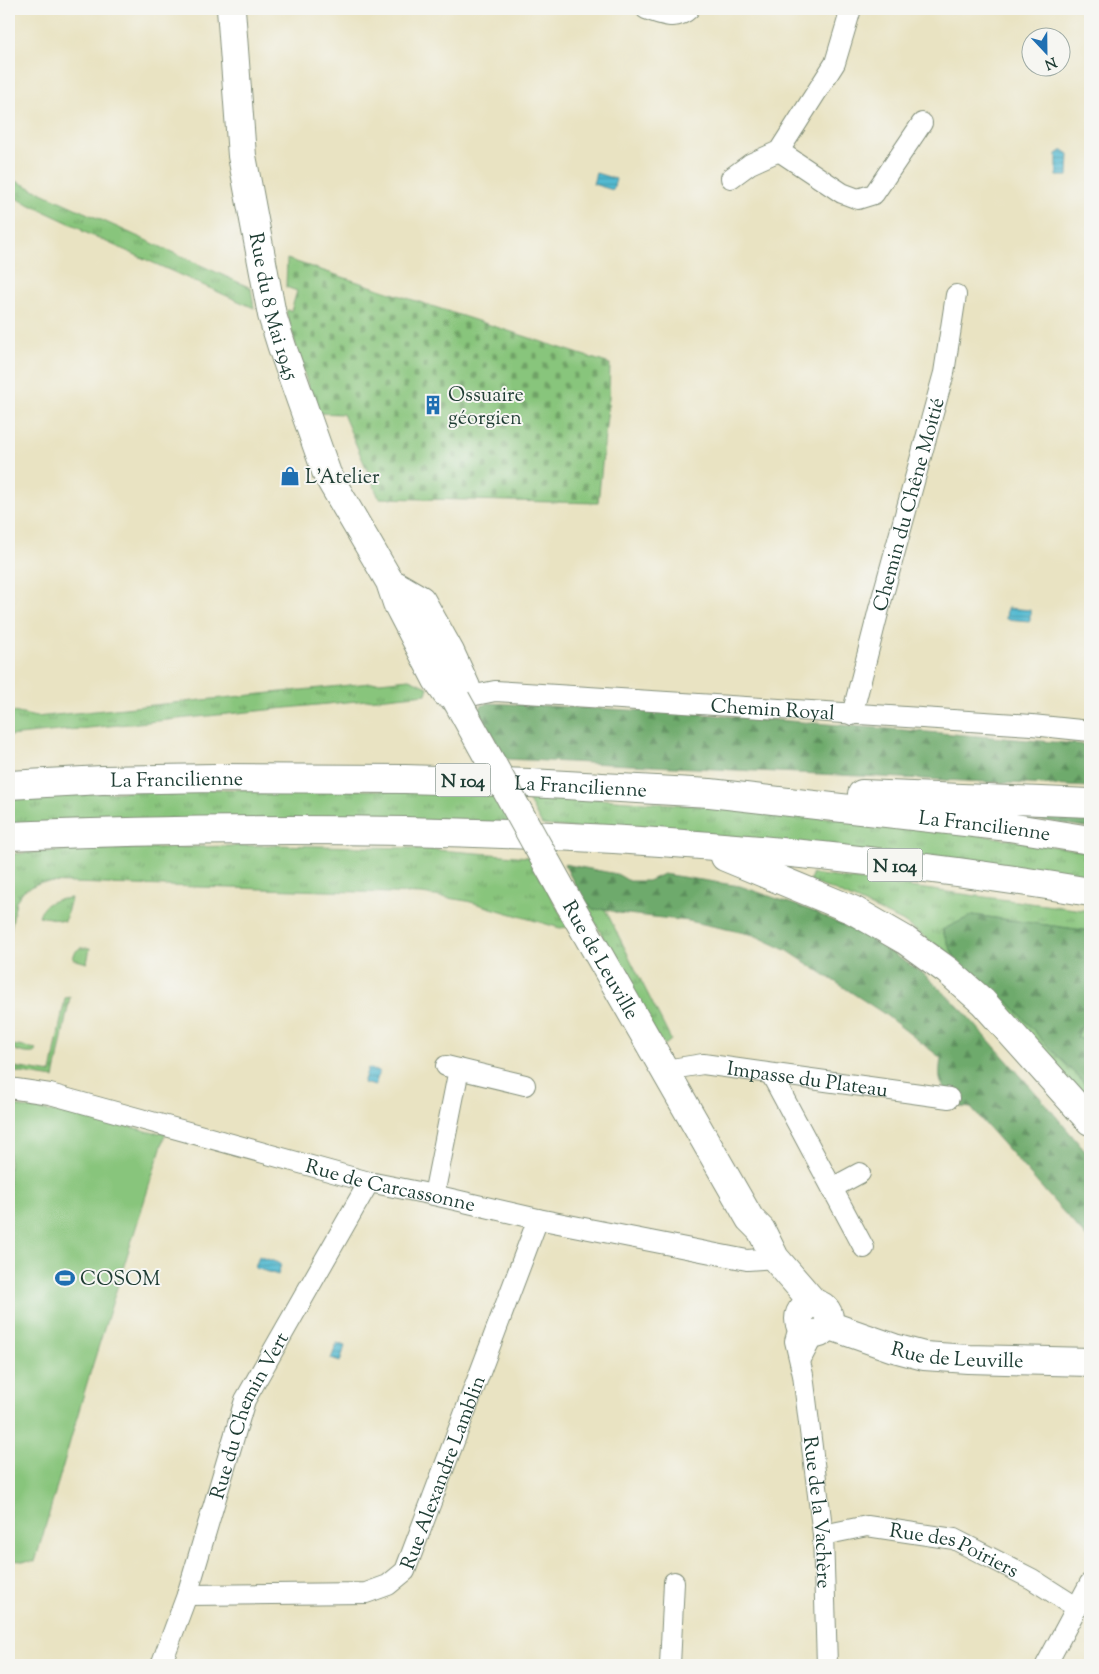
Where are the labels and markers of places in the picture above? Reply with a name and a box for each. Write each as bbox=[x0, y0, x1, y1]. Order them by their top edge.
place label: Ossuaire géorgien bbox=[448, 382, 524, 434]
building icon: Ossuaire géorgien bbox=[422, 394, 444, 416]
place label: L’Atelier bbox=[305, 464, 380, 493]
shop icon: L’Atelier bbox=[279, 465, 301, 487]
place label: COSOM bbox=[80, 1266, 160, 1295]
sports icon: COSOM bbox=[54, 1267, 76, 1289]

